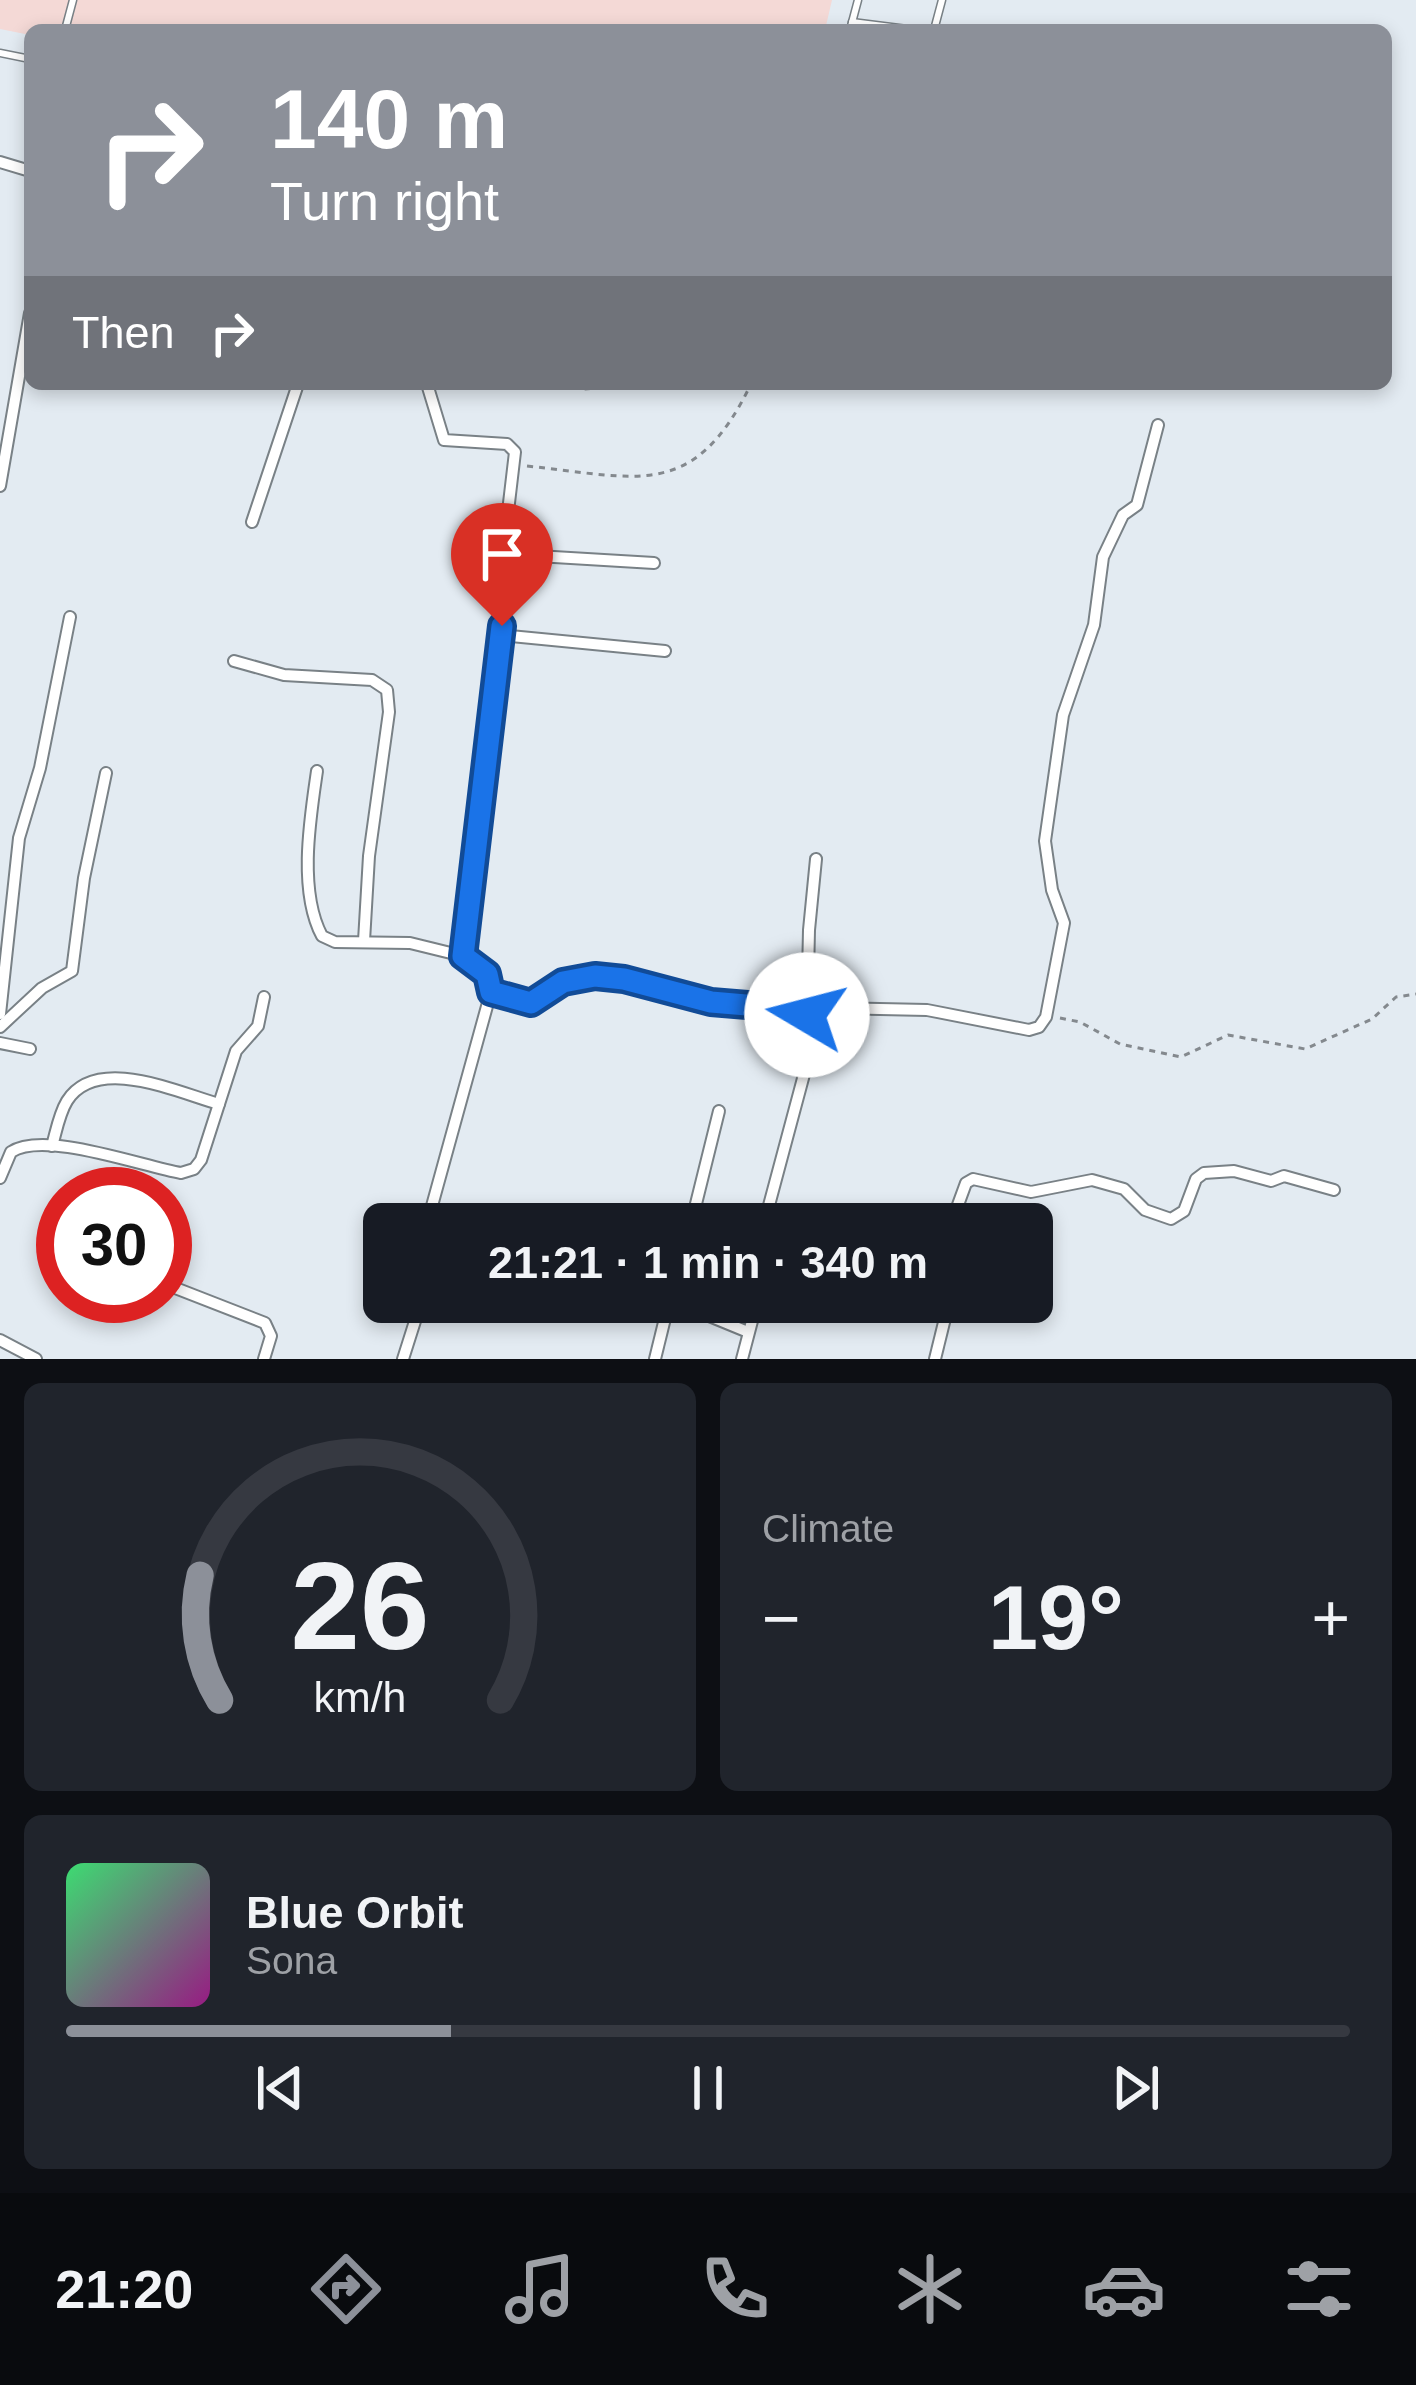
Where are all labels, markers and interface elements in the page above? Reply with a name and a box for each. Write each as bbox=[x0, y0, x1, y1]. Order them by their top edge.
icon: right bbox=[72, 72, 228, 228]
text: 140 m bbox=[270, 72, 508, 166]
text: Turn right bbox=[270, 171, 499, 231]
icon: right bbox=[199, 300, 265, 366]
text: Then bbox=[72, 307, 175, 358]
pin bbox=[451, 503, 553, 626]
icon: arrive bbox=[469, 521, 535, 587]
position arrow bbox=[744, 952, 870, 1078]
speed limit sign: 30 bbox=[36, 1167, 192, 1323]
text: 21:21 · 1 min · 340 m bbox=[488, 1237, 928, 1288]
text: Climate bbox=[762, 1507, 894, 1550]
text: 26 bbox=[291, 1536, 429, 1675]
text: 19° bbox=[988, 1568, 1124, 1668]
text: − bbox=[762, 1581, 801, 1655]
text: + bbox=[1311, 1581, 1350, 1655]
text: km/h bbox=[314, 1673, 406, 1721]
text: Blue Orbit bbox=[246, 1887, 464, 1938]
text: Sona bbox=[246, 1939, 337, 1982]
icon: previous bbox=[247, 2055, 313, 2121]
icon: pause bbox=[675, 2055, 741, 2121]
icon: next bbox=[1103, 2055, 1169, 2121]
icon: directions bbox=[304, 2247, 388, 2331]
icon: music bbox=[498, 2247, 582, 2331]
icon: phone bbox=[693, 2247, 777, 2331]
icon: climate bbox=[888, 2247, 972, 2331]
icon: car bbox=[1082, 2247, 1166, 2331]
icon: filters bbox=[1277, 2247, 1361, 2331]
text: 21:20 bbox=[55, 2259, 193, 2319]

